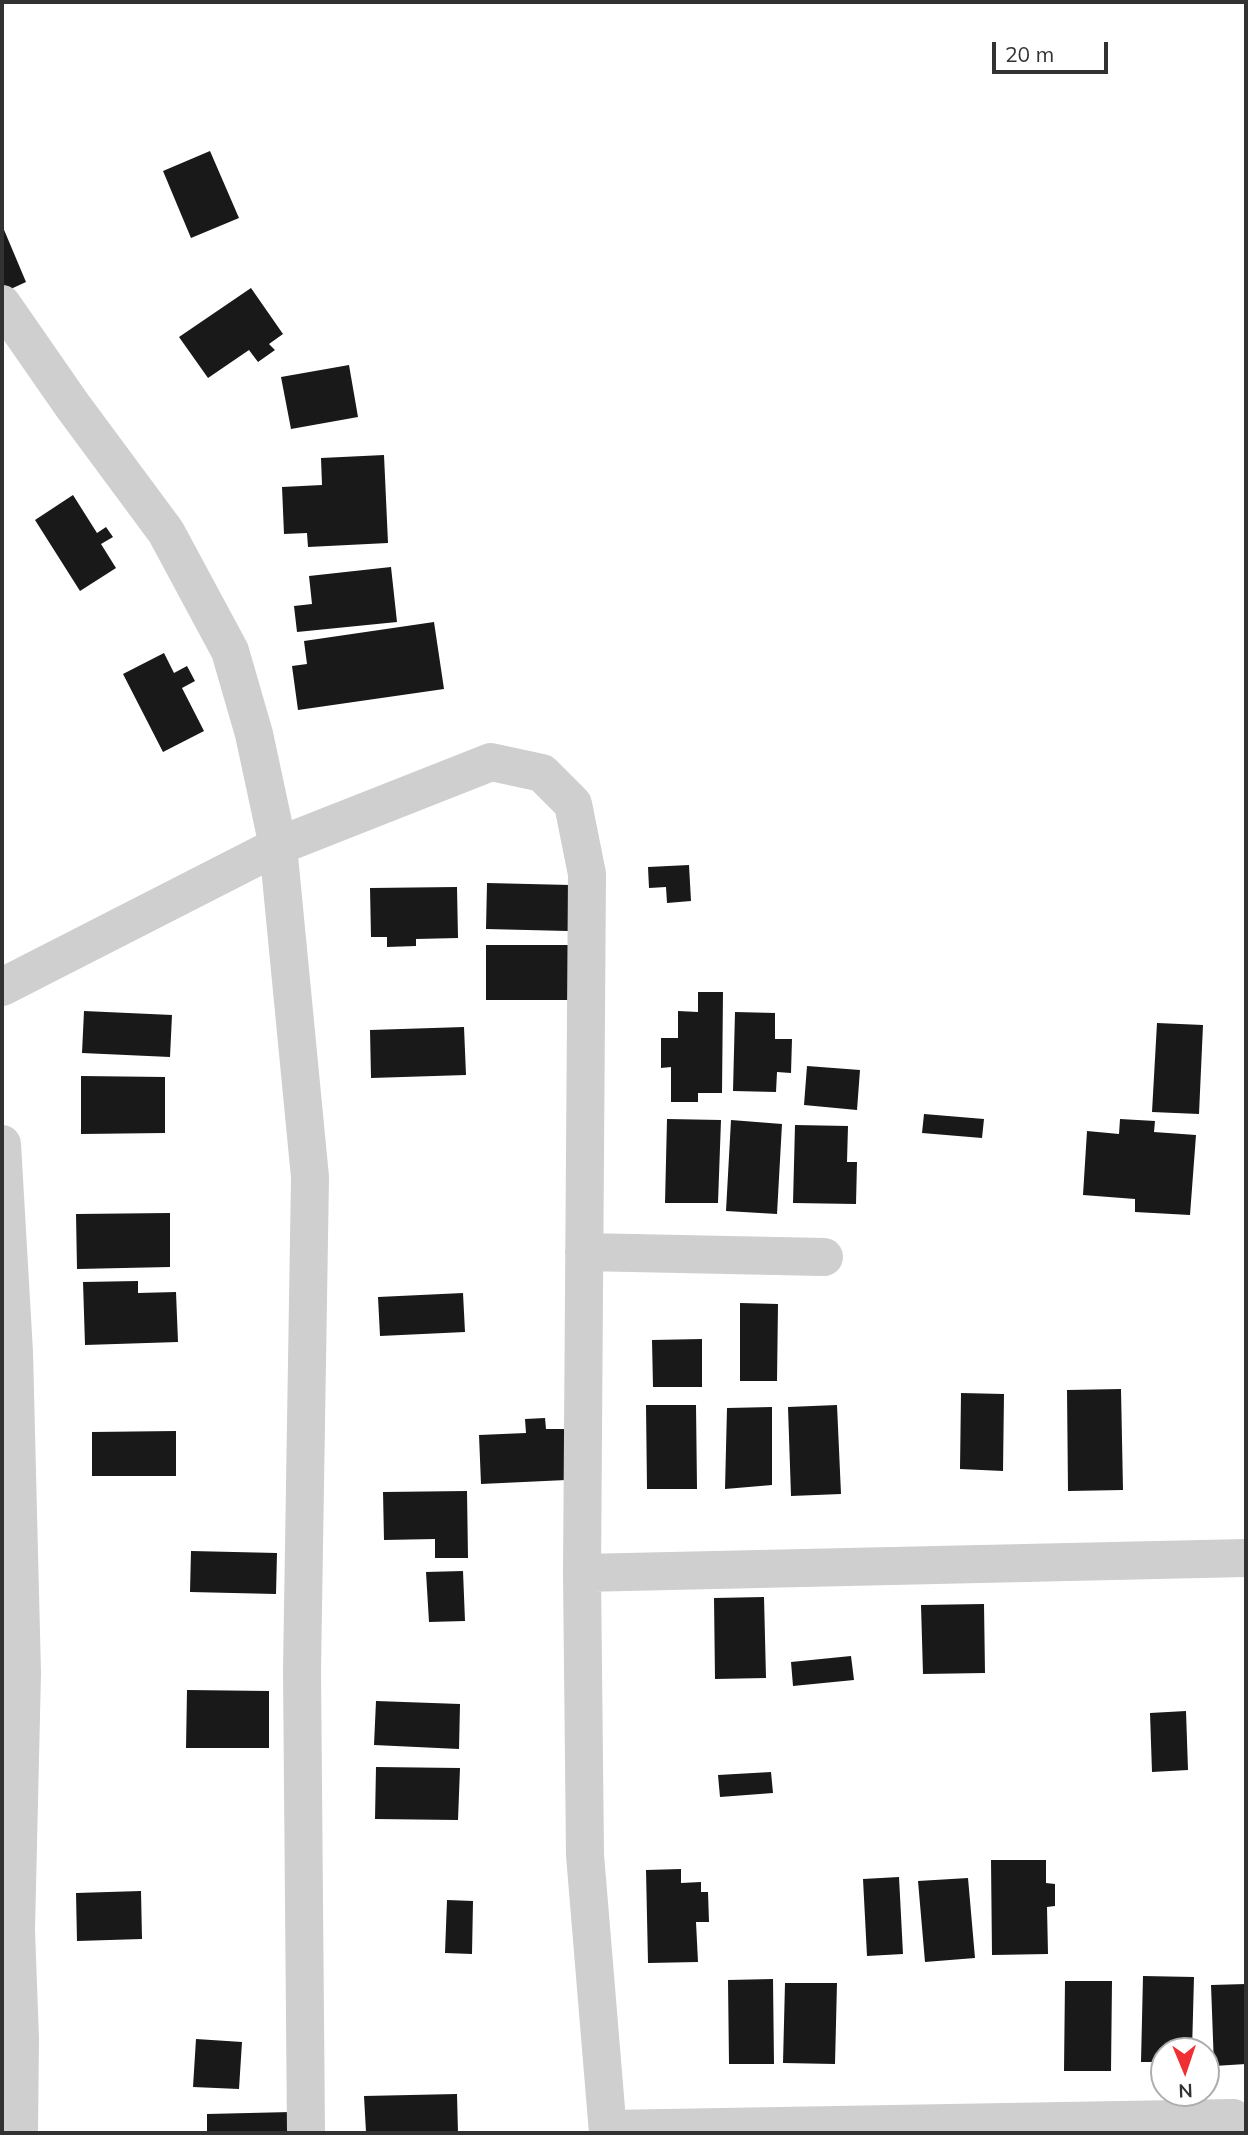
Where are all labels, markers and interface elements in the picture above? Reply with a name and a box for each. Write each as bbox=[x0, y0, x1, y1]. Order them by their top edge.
scale bar bbox=[996, 28, 1112, 72]
text: 20 m bbox=[1005, 41, 1054, 67]
north arrow bbox=[1150, 2037, 1220, 2107]
text: N bbox=[1178, 2079, 1193, 2103]

